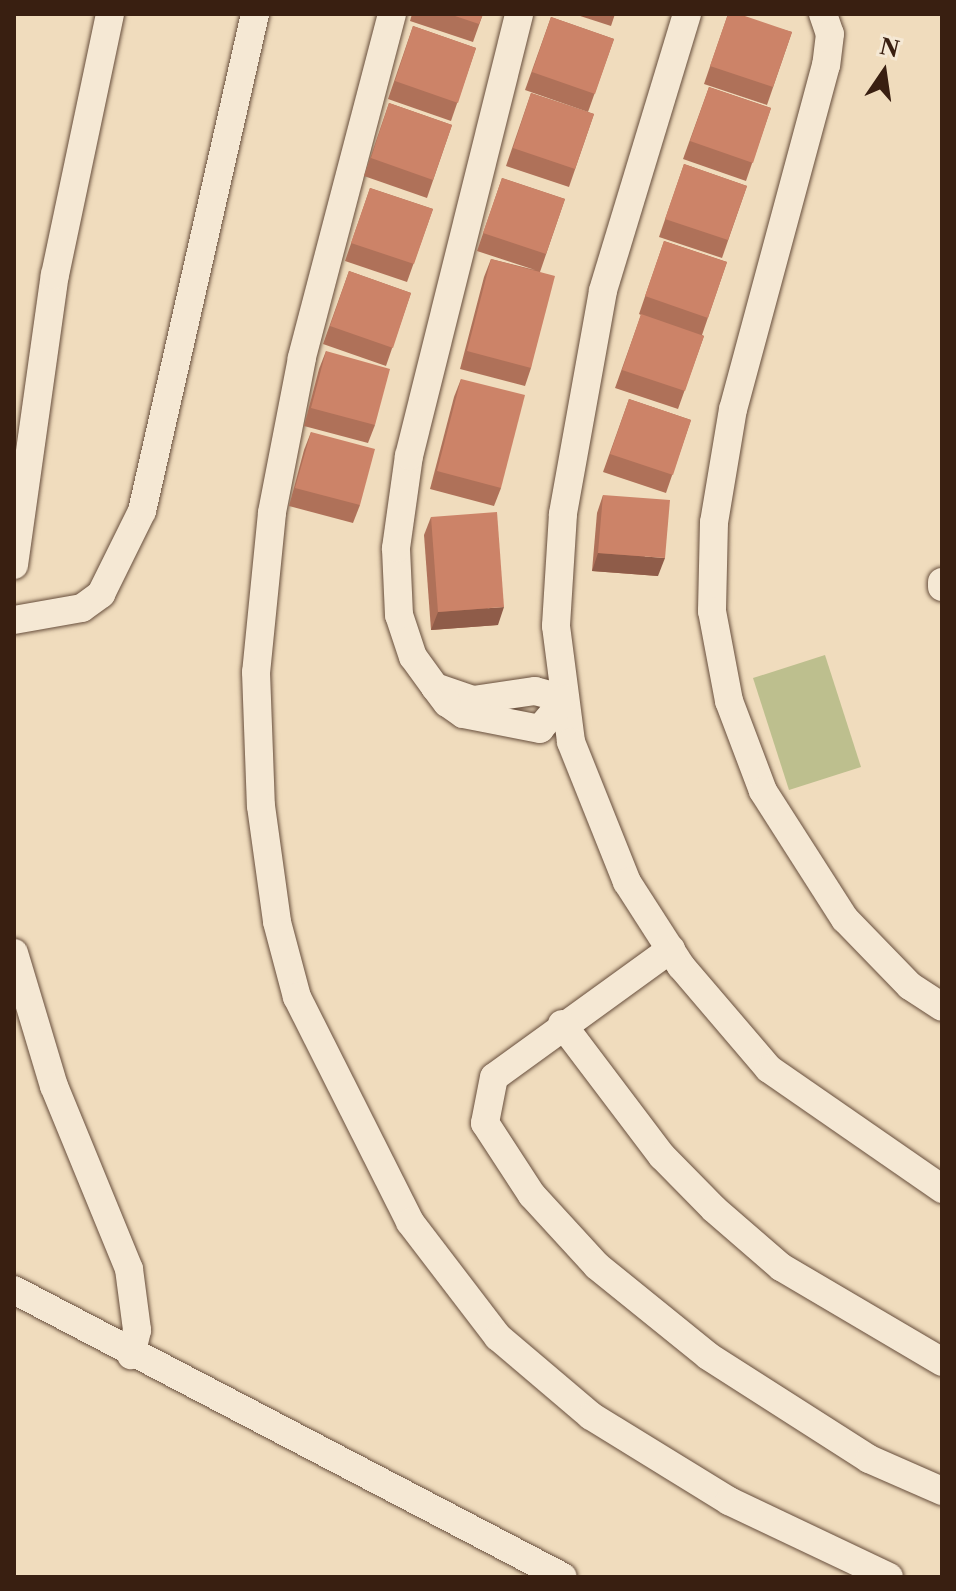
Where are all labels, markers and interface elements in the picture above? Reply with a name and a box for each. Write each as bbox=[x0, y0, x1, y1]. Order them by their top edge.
north arrow bbox=[844, 32, 924, 112]
text: N bbox=[877, 33, 902, 63]

